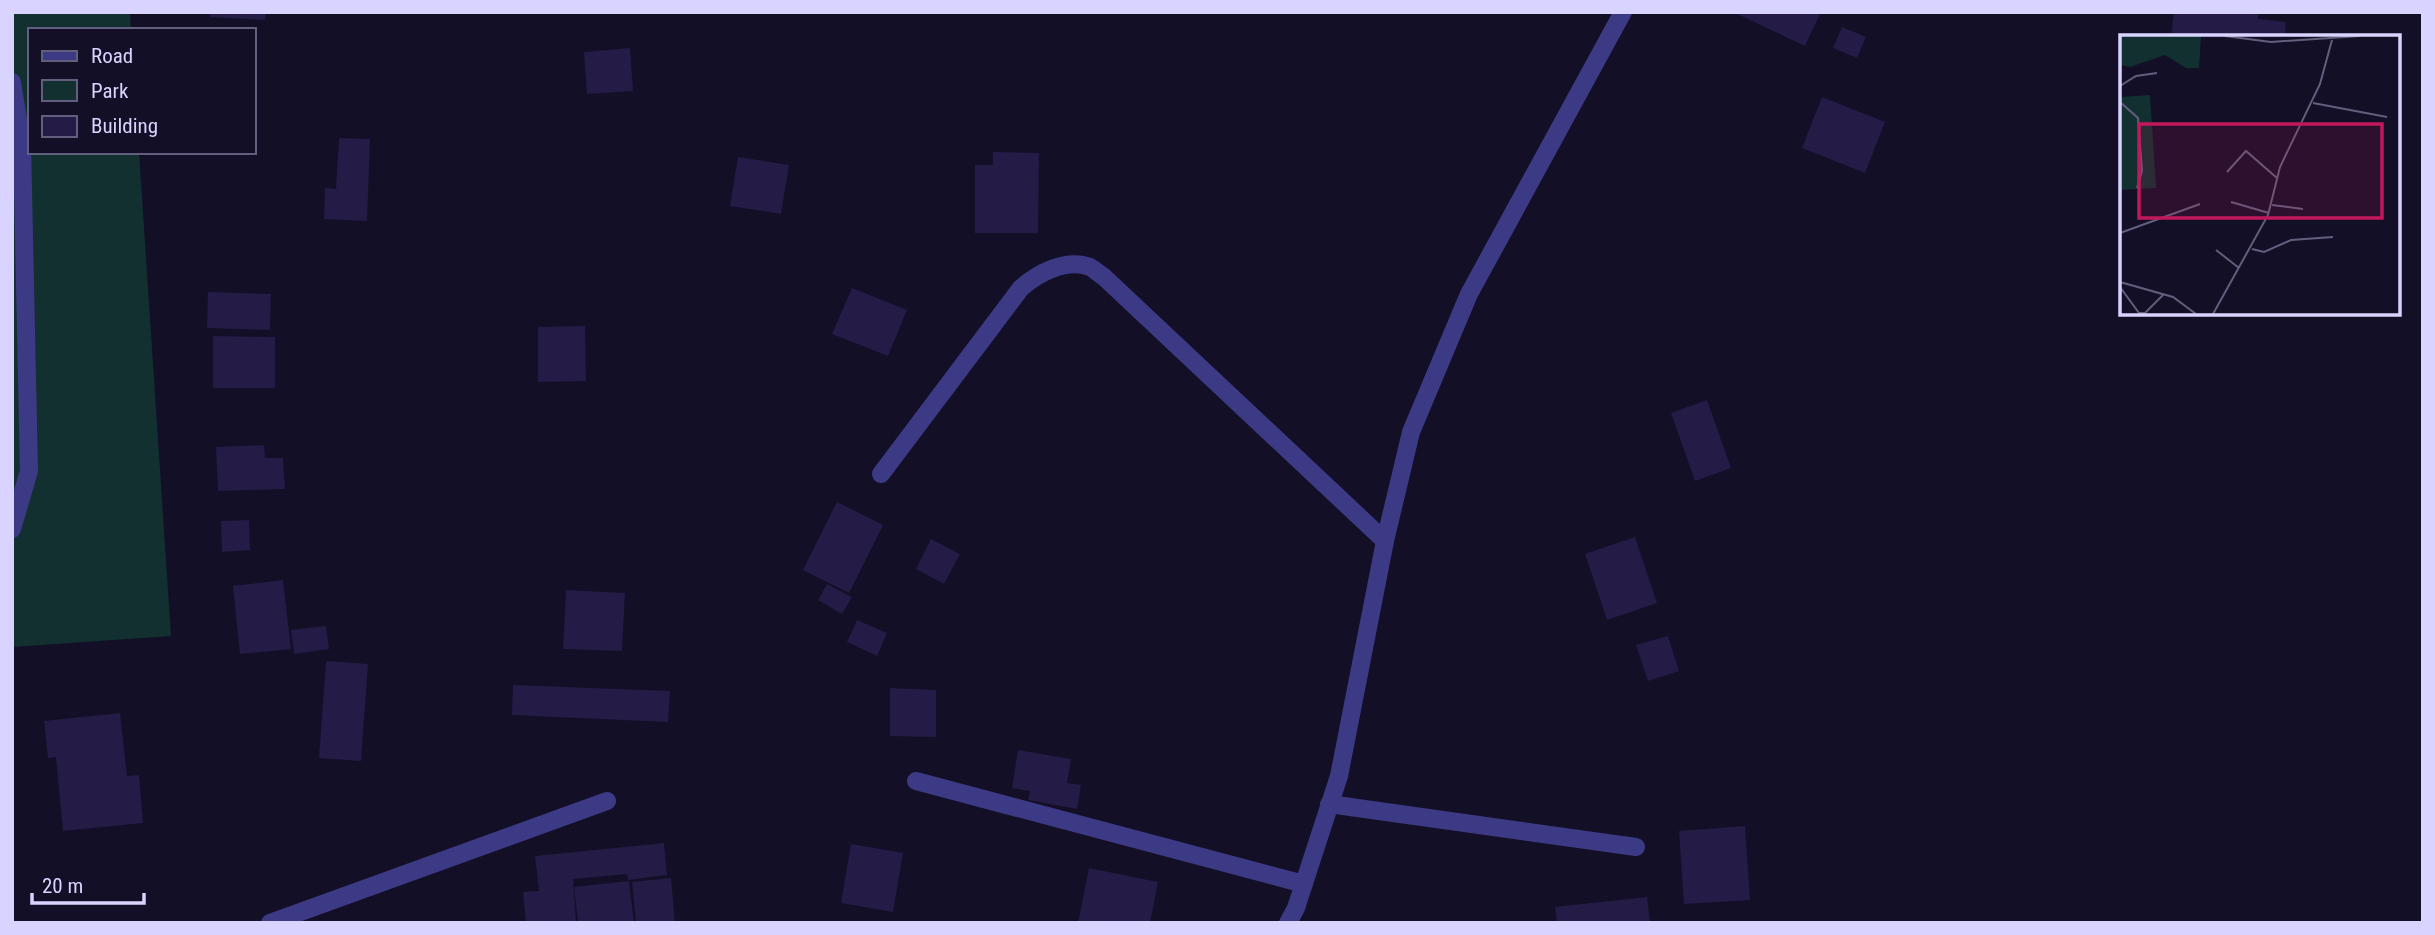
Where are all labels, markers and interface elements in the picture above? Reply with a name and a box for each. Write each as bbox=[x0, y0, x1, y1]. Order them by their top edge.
legend bbox=[28, 28, 256, 154]
inset map bbox=[2120, 35, 2400, 315]
text: Road bbox=[91, 44, 133, 68]
text: Park bbox=[91, 79, 129, 103]
text: Building bbox=[91, 114, 158, 138]
scale bar bbox=[32, 862, 144, 906]
text: 20 m bbox=[42, 874, 83, 898]

